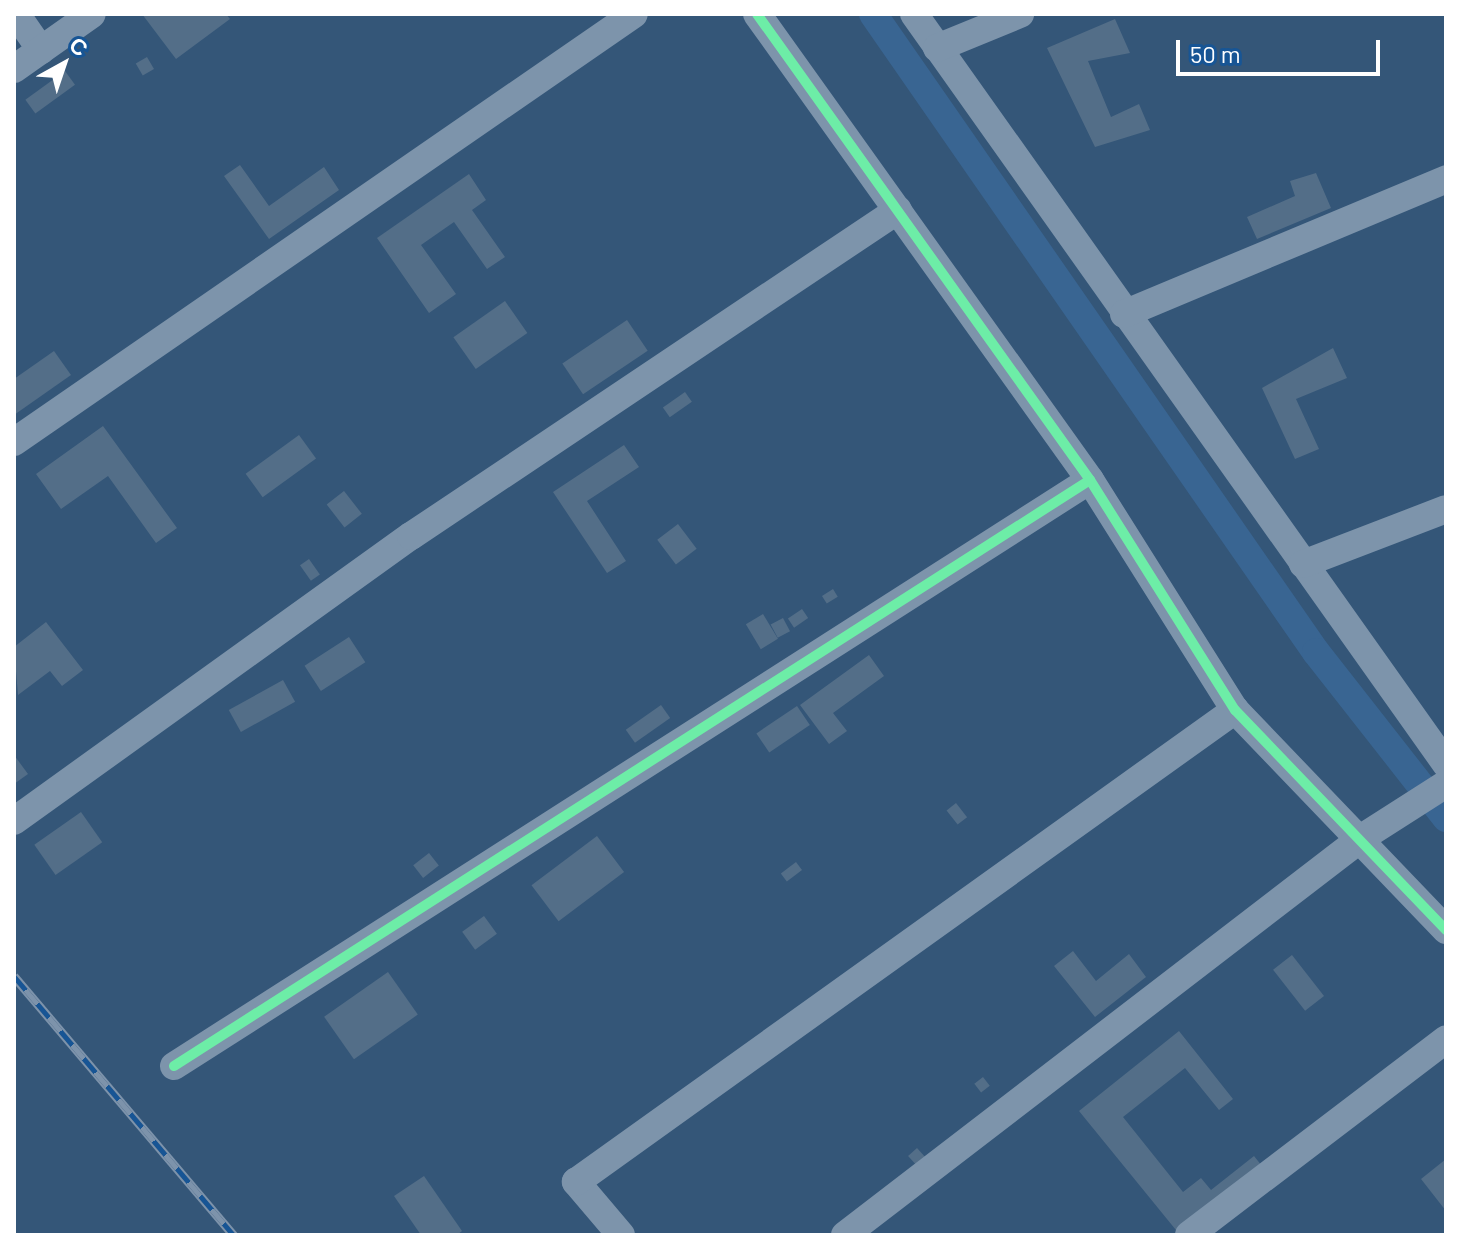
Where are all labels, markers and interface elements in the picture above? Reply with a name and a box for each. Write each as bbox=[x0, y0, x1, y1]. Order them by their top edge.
north arrow bbox=[24, 24, 104, 104]
scale bar bbox=[1180, 24, 1384, 74]
text: С bbox=[65, 31, 94, 61]
text: 50 m bbox=[1190, 39, 1241, 68]

